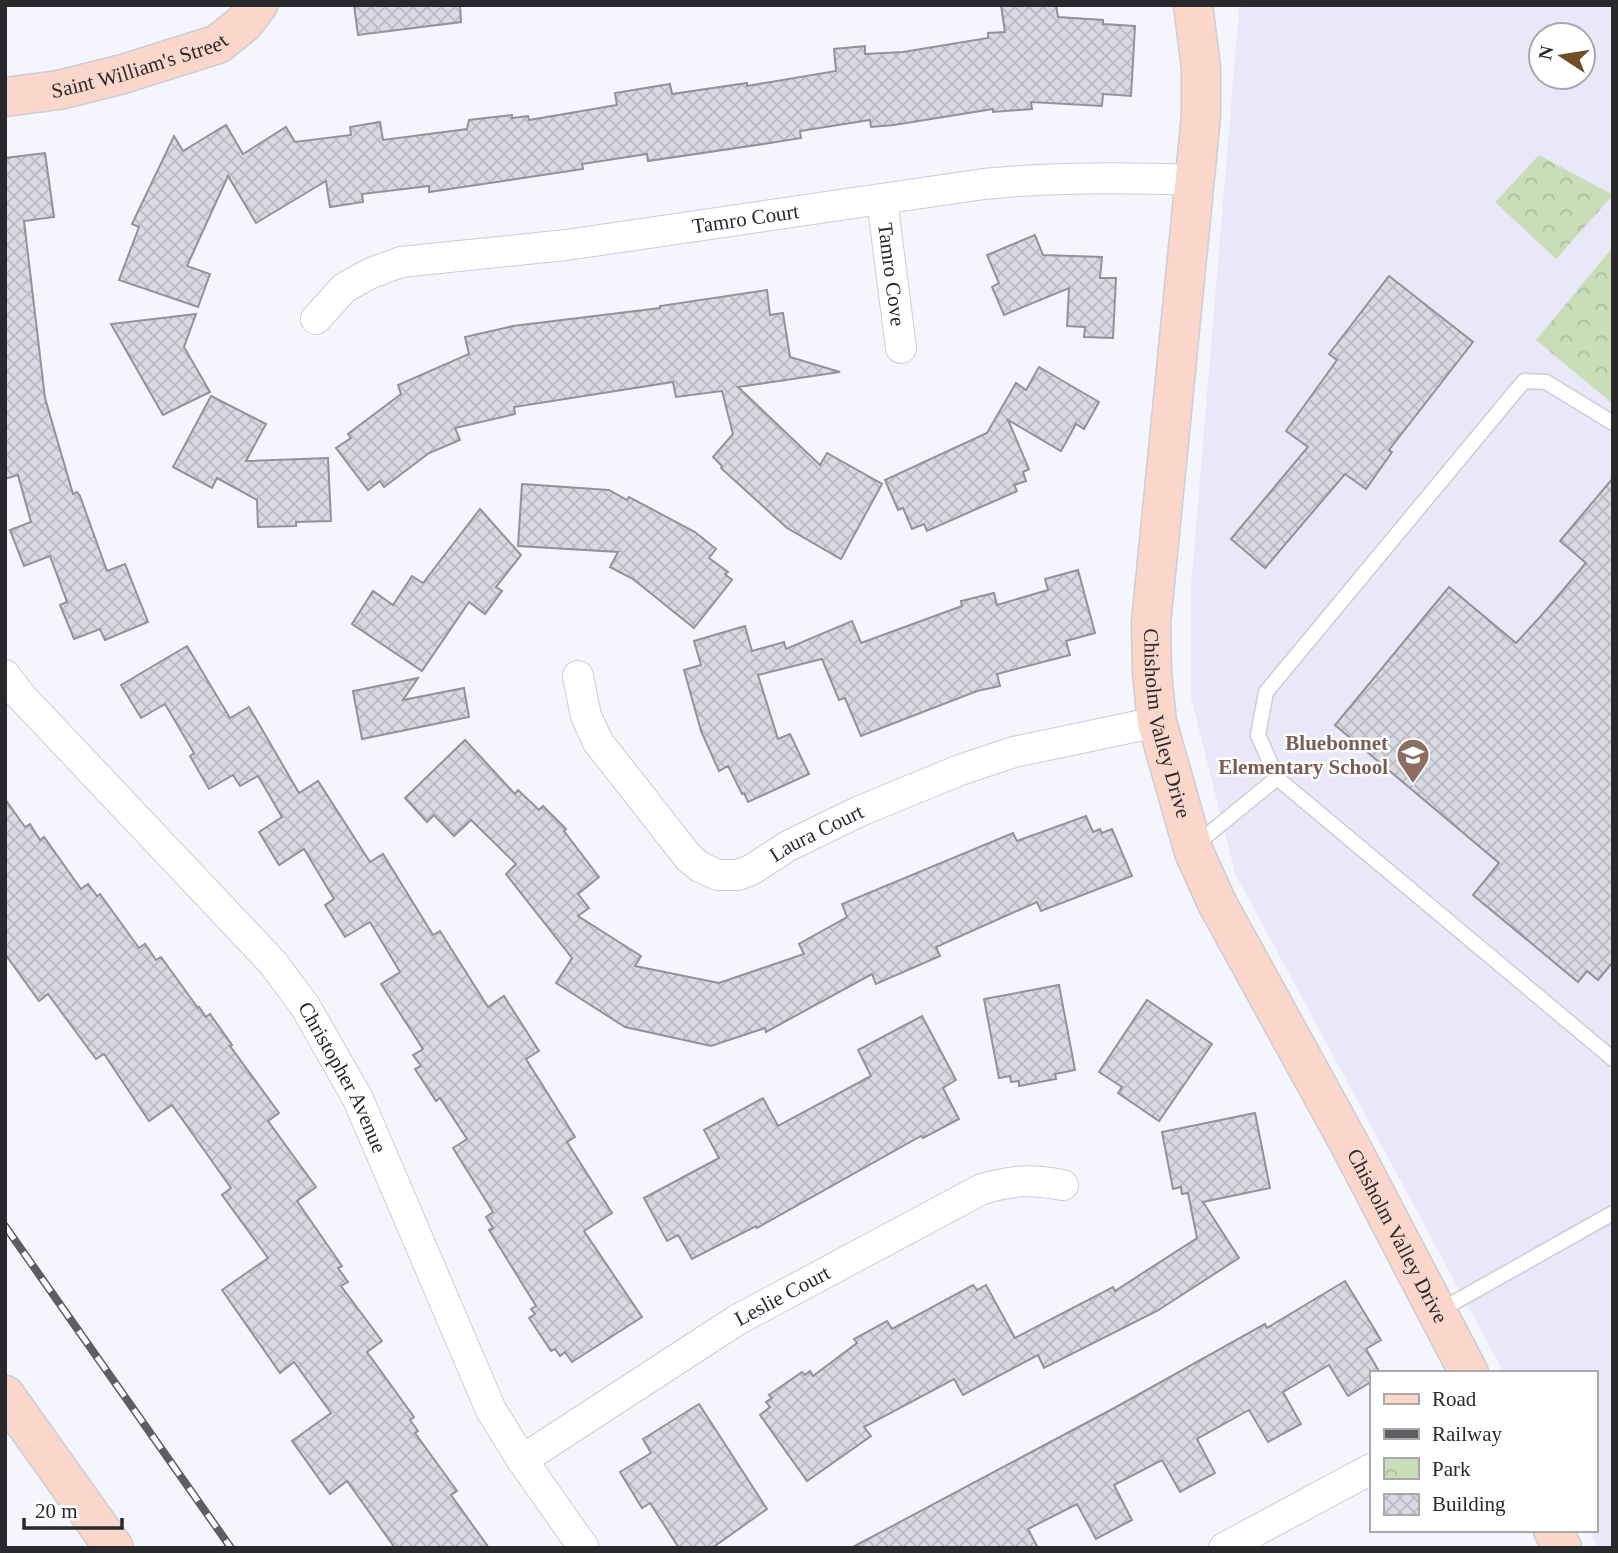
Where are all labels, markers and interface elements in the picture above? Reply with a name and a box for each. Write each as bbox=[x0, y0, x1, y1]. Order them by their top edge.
north arrow bbox=[1527, 21, 1597, 91]
street label: Saint William's Street bbox=[50, 29, 233, 103]
text: N bbox=[1534, 43, 1558, 61]
street label: Tamro Court bbox=[691, 199, 801, 238]
street label: Tamro Cove bbox=[873, 221, 910, 328]
street label: Chisholm Valley Drive bbox=[1139, 628, 1196, 821]
place label: Bluebonnet Elementary School bbox=[1218, 731, 1388, 779]
school or university icon: Bluebonnet Elementary School bbox=[1394, 736, 1432, 785]
street label: Laura Court bbox=[765, 799, 867, 867]
street label: Christopher Avenue bbox=[293, 998, 392, 1156]
street label: Chisholm Valley Drive bbox=[1342, 1145, 1453, 1327]
street label: Leslie Court bbox=[731, 1260, 834, 1331]
legend bbox=[1370, 1371, 1597, 1532]
text: Road bbox=[1432, 1387, 1477, 1411]
text: Railway bbox=[1432, 1422, 1502, 1446]
text: Park bbox=[1432, 1457, 1471, 1481]
scale bar bbox=[24, 1486, 122, 1530]
text: Building bbox=[1432, 1492, 1506, 1516]
text: 20 m bbox=[35, 1499, 78, 1523]

